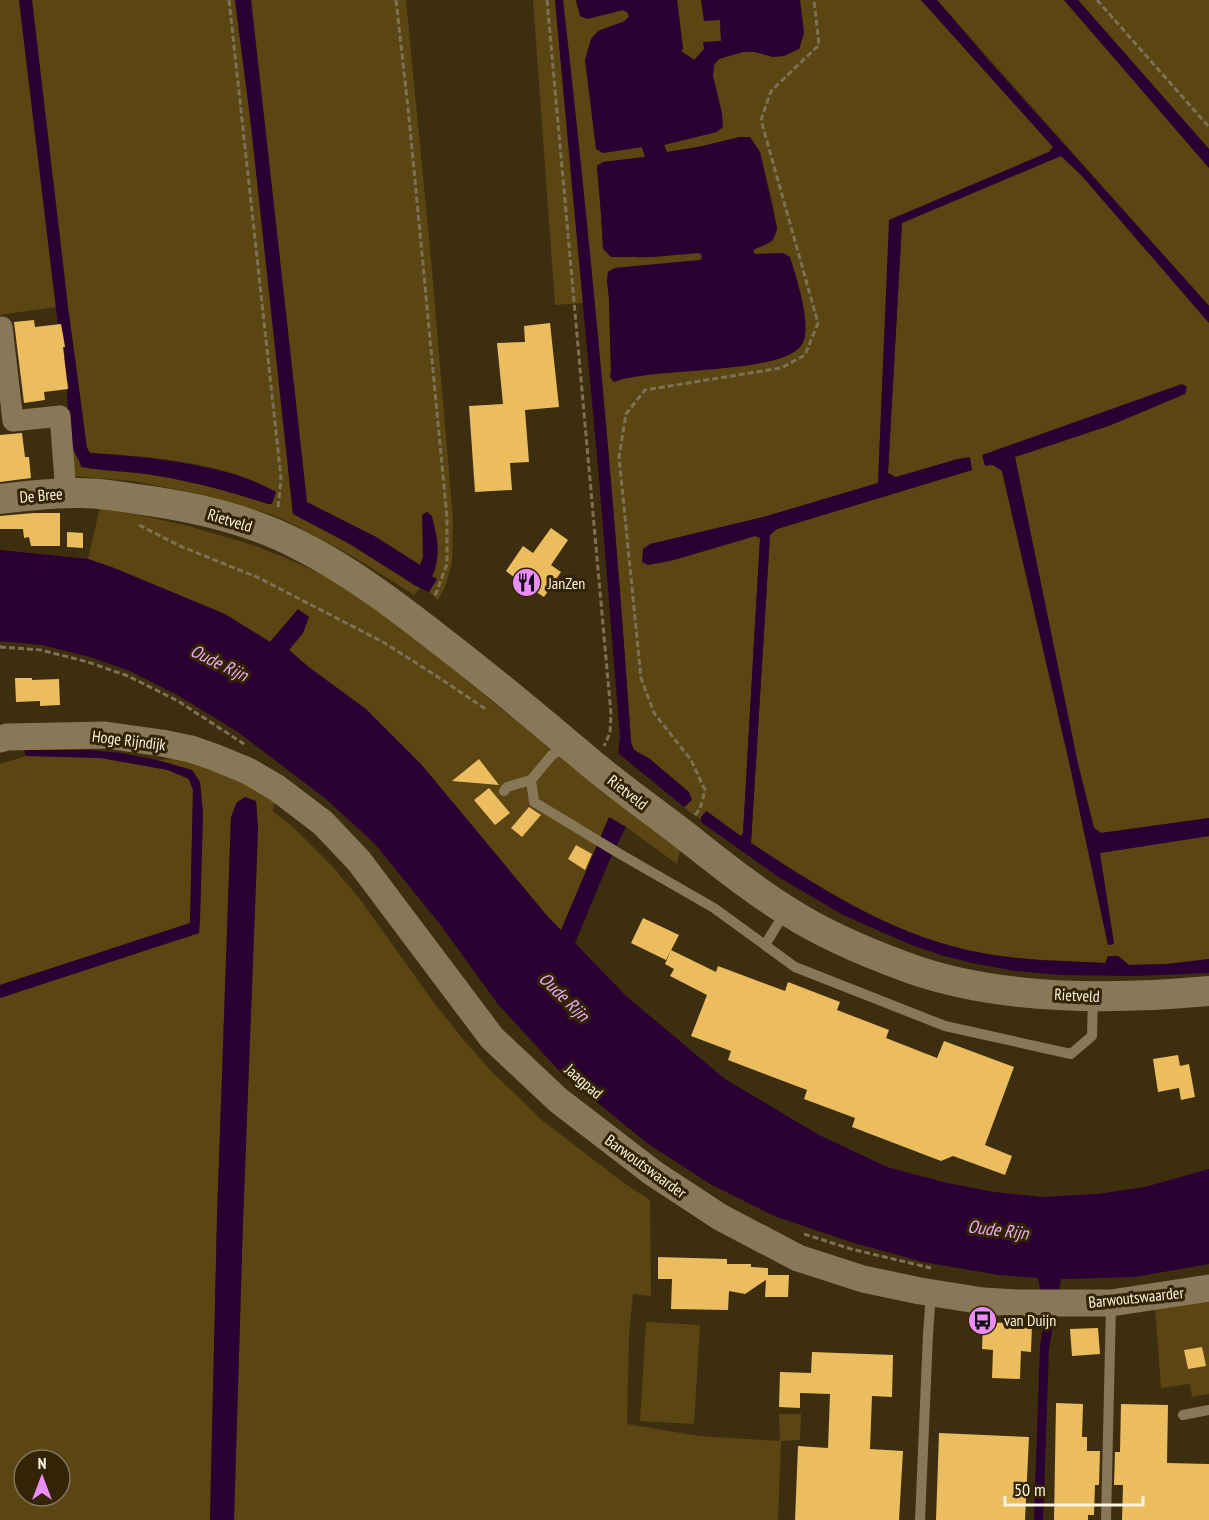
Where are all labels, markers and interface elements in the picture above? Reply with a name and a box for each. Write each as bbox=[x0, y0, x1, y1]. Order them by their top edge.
street label: De Bree bbox=[19, 483, 63, 507]
street label: Rietveld bbox=[205, 504, 255, 536]
restaurant icon: JanZen bbox=[511, 567, 543, 599]
place label: JanZen bbox=[547, 573, 585, 593]
water label: Oude Rijn bbox=[187, 639, 253, 687]
street label: Hoge Rijndijk bbox=[91, 726, 168, 755]
street label: Rietveld bbox=[604, 770, 652, 814]
water label: Oude Rijn bbox=[534, 967, 595, 1027]
street label: Rietveld bbox=[1054, 984, 1100, 1006]
street label: Jaagpad bbox=[560, 1058, 607, 1103]
street label: Barwoutswaarder bbox=[601, 1130, 691, 1203]
water label: Oude Rijn bbox=[966, 1214, 1031, 1245]
street label: Barwoutswaarder bbox=[1087, 1282, 1185, 1312]
bus stop icon: van Duijn bbox=[967, 1304, 999, 1336]
place label: van Duijn bbox=[1004, 1310, 1056, 1330]
north arrow bbox=[12, 1448, 72, 1508]
text: N bbox=[38, 1453, 46, 1473]
scale bar bbox=[1005, 1469, 1143, 1507]
text: 50 m bbox=[1014, 1478, 1046, 1501]

